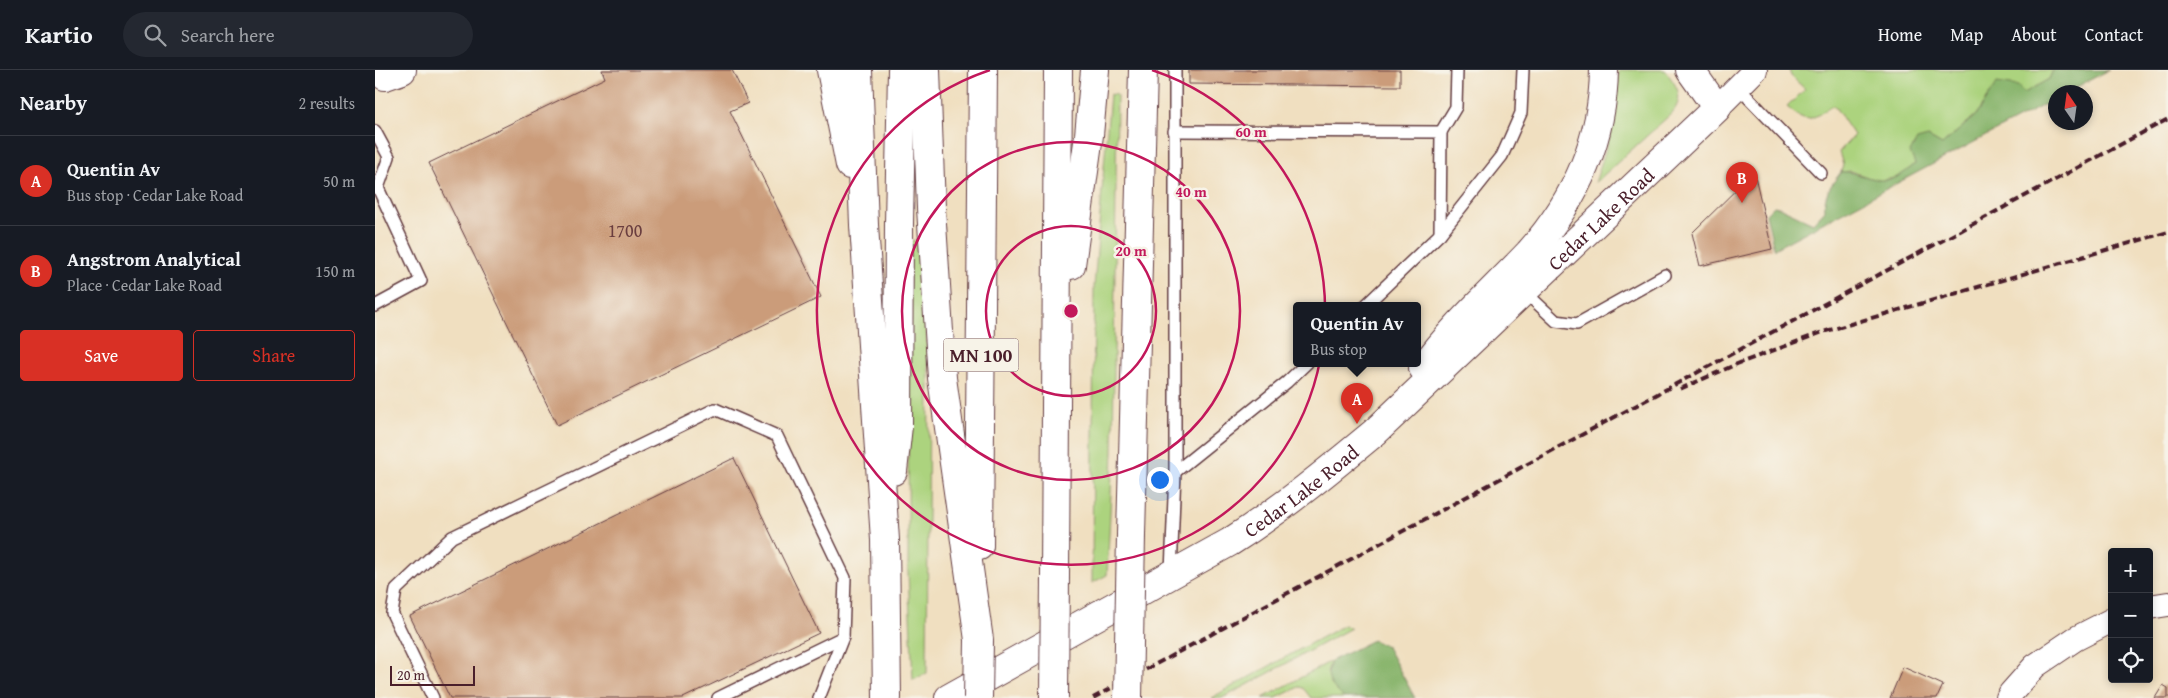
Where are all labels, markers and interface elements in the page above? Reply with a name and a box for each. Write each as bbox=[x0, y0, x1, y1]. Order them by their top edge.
search box bbox=[123, 12, 473, 57]
text: Kartio bbox=[25, 17, 93, 52]
icon: search bbox=[141, 21, 169, 49]
text: Search here bbox=[181, 21, 275, 49]
text: Home bbox=[1878, 21, 1922, 48]
text: Map bbox=[1950, 21, 1983, 48]
text: About bbox=[2011, 21, 2057, 48]
text: Contact bbox=[2085, 21, 2143, 48]
north arrow bbox=[2048, 85, 2093, 130]
text: Nearby bbox=[20, 87, 87, 118]
text: 2 results bbox=[298, 91, 355, 115]
text: 60 m bbox=[1235, 121, 1267, 142]
text: Quentin Av bbox=[67, 155, 160, 183]
street label: Cedar Lake Road bbox=[1540, 160, 1661, 276]
pin: B bbox=[1726, 162, 1758, 203]
text: A bbox=[31, 169, 41, 193]
text: 50 m bbox=[323, 169, 355, 193]
text: 40 m bbox=[1175, 181, 1207, 202]
text: Bus stop · Cedar Lake Road bbox=[67, 183, 243, 207]
house number: 1700 bbox=[608, 217, 643, 244]
text: 20 m bbox=[1115, 240, 1147, 261]
text: Angstrom Analytical bbox=[67, 245, 241, 273]
text: B bbox=[31, 259, 41, 283]
text: 150 m bbox=[315, 259, 355, 283]
text: Place · Cedar Lake Road bbox=[67, 273, 222, 297]
centre of rings bbox=[1062, 302, 1080, 320]
popup bbox=[1293, 302, 1421, 367]
text: Quentin Av bbox=[1311, 309, 1403, 337]
button: Save bbox=[20, 330, 183, 381]
button: Share bbox=[193, 330, 355, 381]
text: Bus stop bbox=[1311, 337, 1367, 361]
road number: MN 100 bbox=[943, 338, 1019, 372]
pin: A bbox=[1341, 383, 1373, 424]
street label: Cedar Lake Road bbox=[1238, 437, 1365, 544]
your location bbox=[1147, 467, 1173, 493]
map controls bbox=[2108, 548, 2153, 683]
button: + bbox=[2108, 548, 2153, 593]
button: − bbox=[2108, 593, 2153, 638]
button: locate bbox=[2108, 638, 2153, 683]
scale bar bbox=[390, 663, 475, 686]
text: 20 m bbox=[397, 665, 425, 685]

